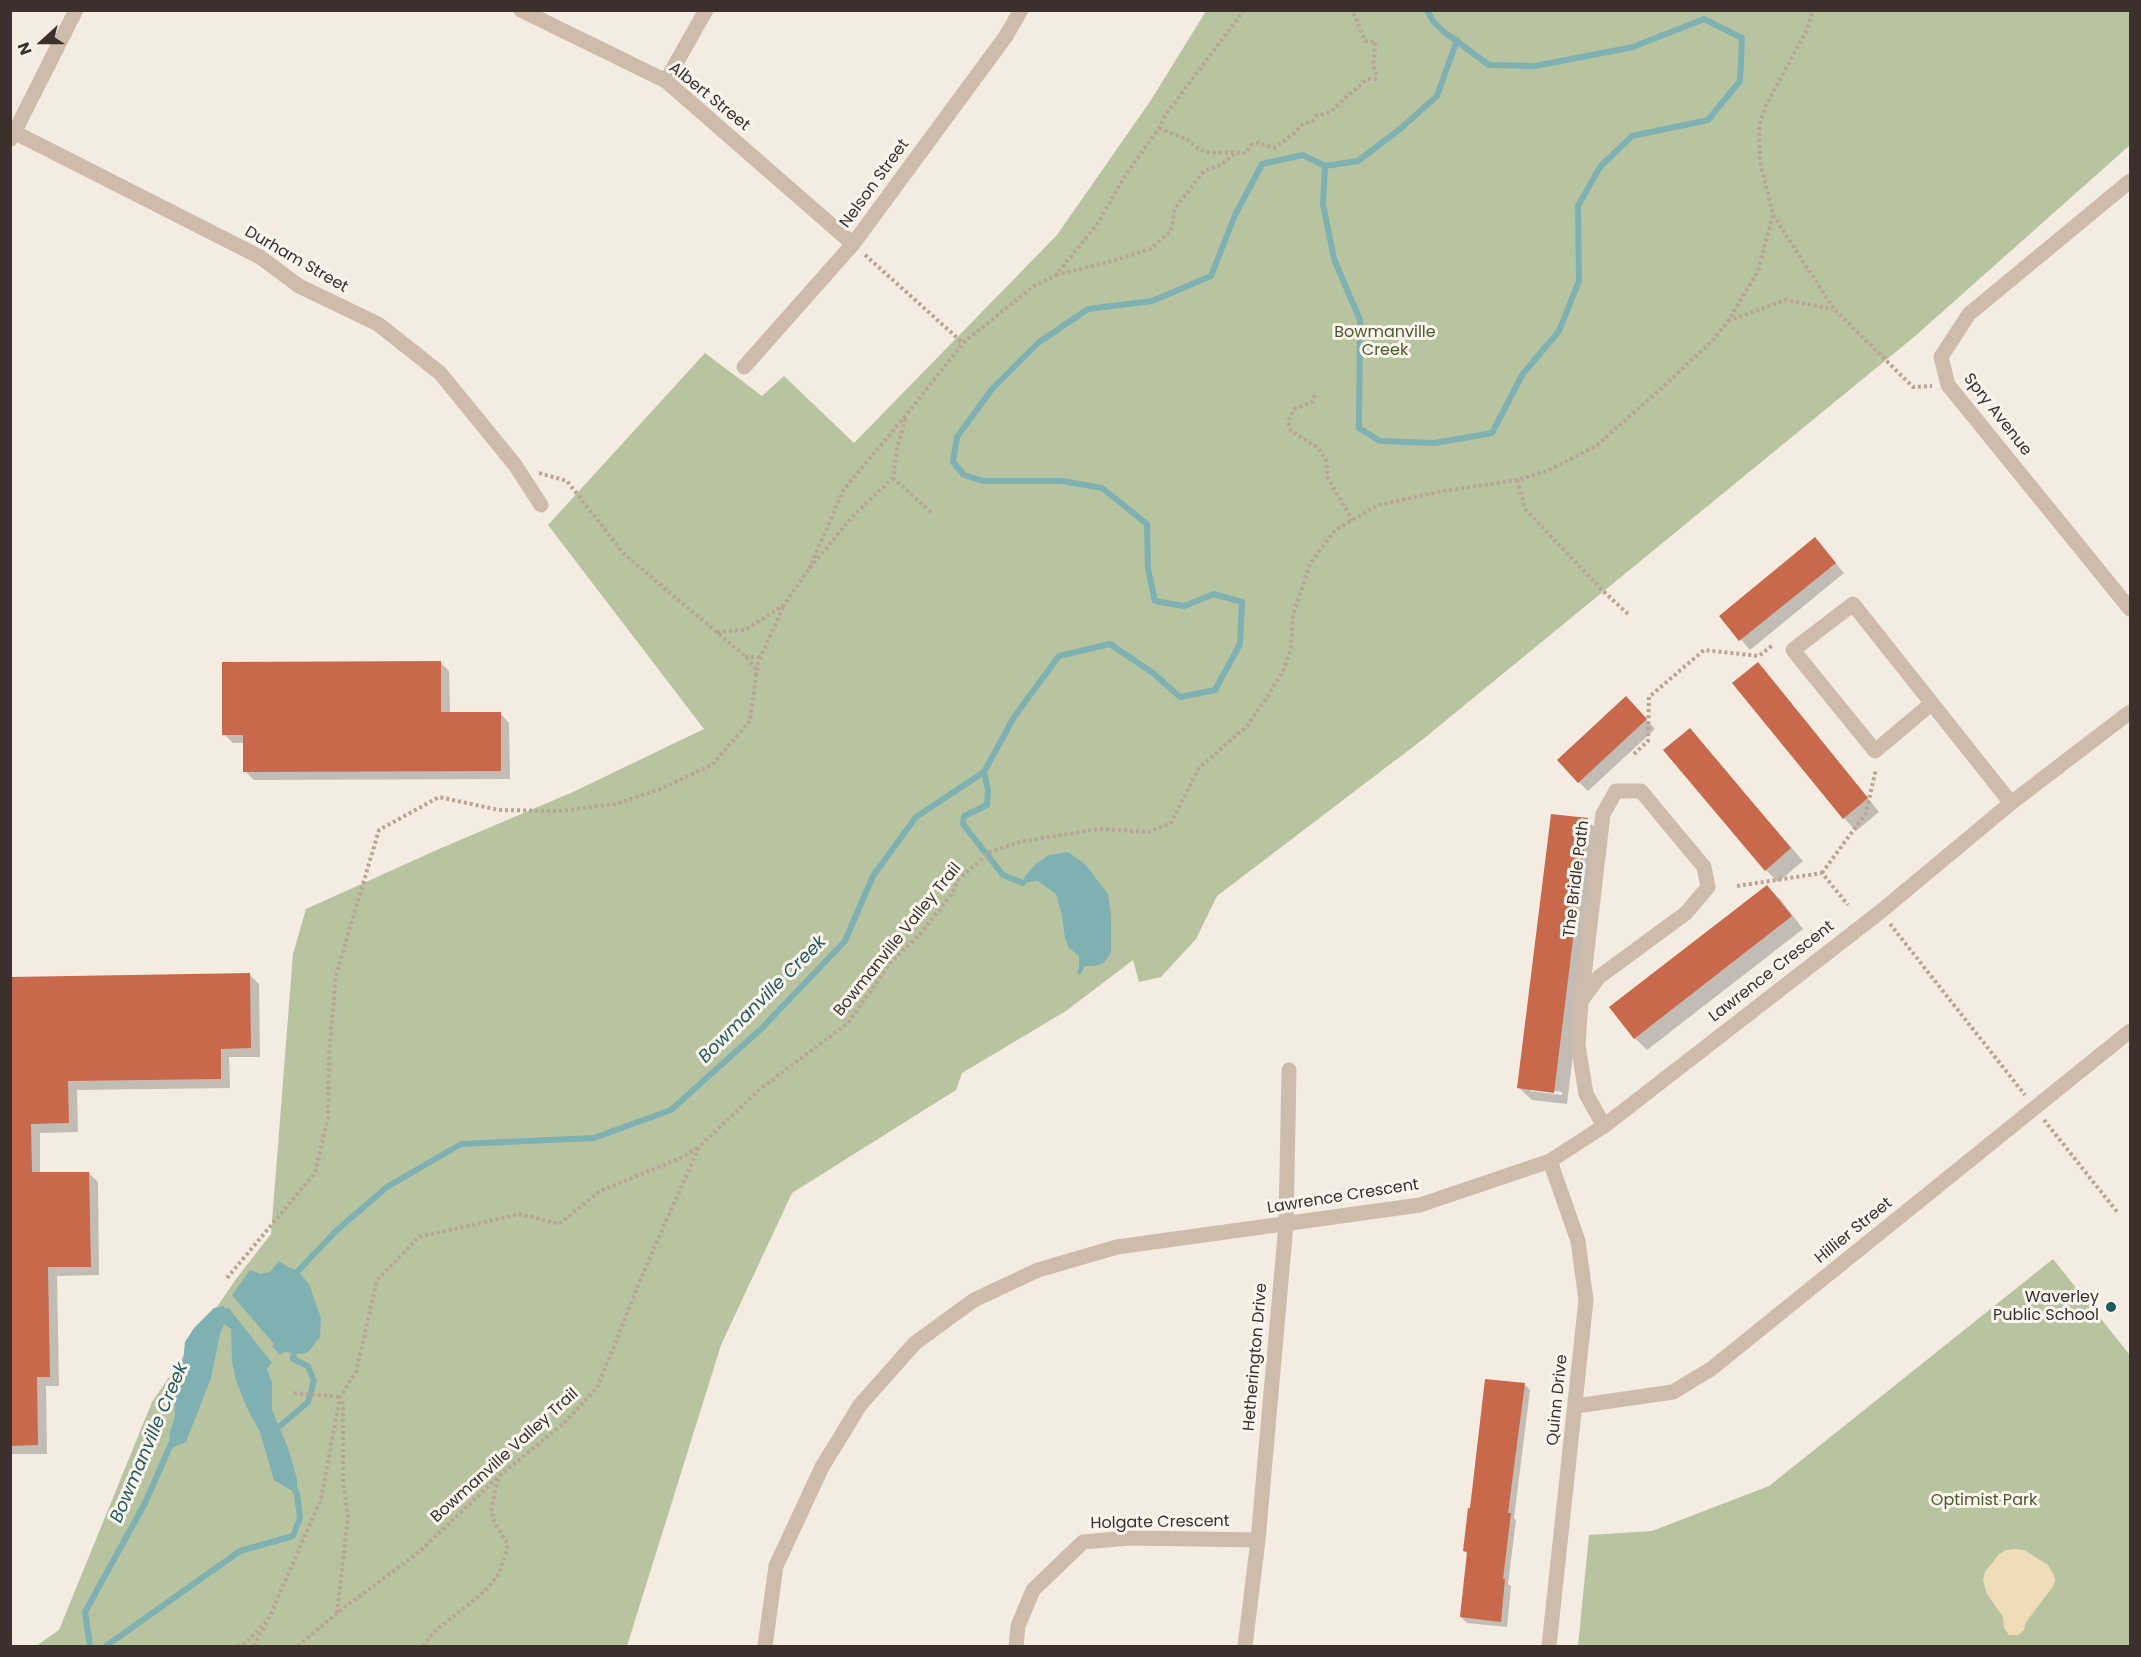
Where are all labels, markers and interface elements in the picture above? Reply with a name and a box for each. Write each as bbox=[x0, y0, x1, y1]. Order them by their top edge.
north arrow bbox=[12, 12, 72, 72]
text: N bbox=[12, 39, 38, 58]
street label: Albert Street bbox=[665, 59, 753, 135]
street label: Nelson Street bbox=[836, 136, 914, 232]
street label: Durham Street bbox=[241, 223, 351, 297]
park label: Bowmanville Creek bbox=[1334, 323, 1436, 361]
street label: Spry Avenue bbox=[1959, 370, 2035, 460]
street label: The Bridle Path bbox=[1560, 819, 1594, 939]
street label: Bowmanville Valley Trail bbox=[830, 859, 966, 1021]
street label: Lawrence Crescent bbox=[1706, 917, 1838, 1027]
water label: Bowmanville Creek bbox=[695, 932, 831, 1068]
street label: Lawrence Crescent bbox=[1266, 1176, 1420, 1218]
street label: Hillier Street bbox=[1812, 1194, 1896, 1268]
street label: Hetherington Drive bbox=[1240, 1282, 1272, 1432]
place label: Waverley Public School bbox=[1993, 1288, 2099, 1326]
marker: Waverley Public School bbox=[2104, 1300, 2118, 1314]
street label: Quinn Drive bbox=[1544, 1353, 1572, 1447]
water label: Bowmanville Creek bbox=[107, 1360, 193, 1526]
street label: Bowmanville Valley Trail bbox=[427, 1385, 583, 1527]
park label: Optimist Park bbox=[1931, 1491, 2037, 1511]
street label: Holgate Crescent bbox=[1090, 1512, 1230, 1534]

